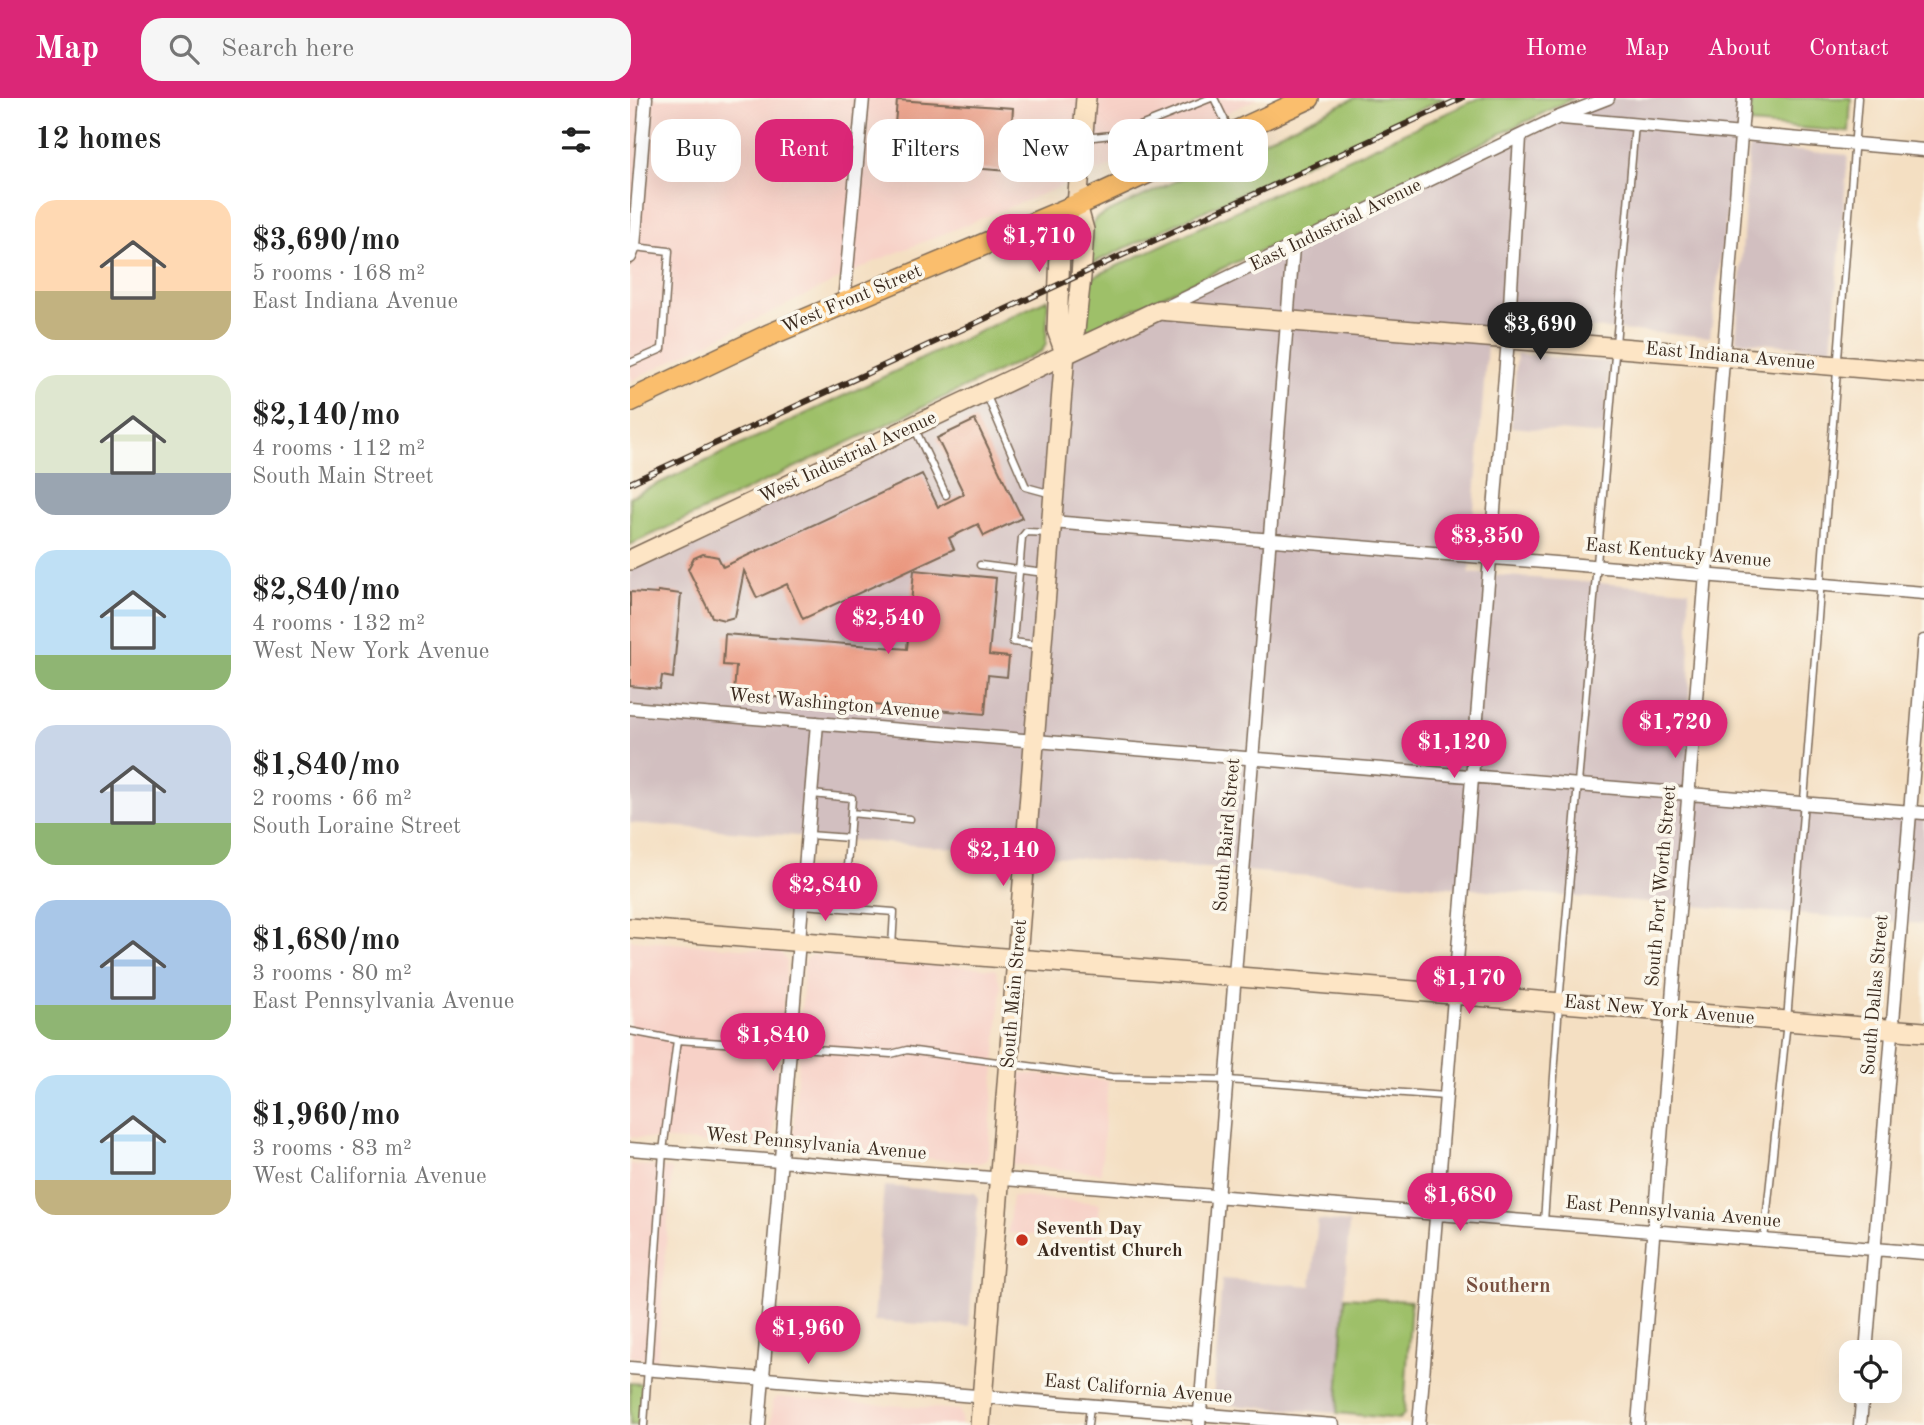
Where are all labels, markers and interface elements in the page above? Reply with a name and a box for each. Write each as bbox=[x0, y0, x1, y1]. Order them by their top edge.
search box bbox=[141, 18, 631, 81]
icon: search bbox=[165, 30, 203, 68]
text: Map bbox=[35, 33, 99, 66]
text: Search here bbox=[221, 36, 354, 62]
text: Home bbox=[1526, 37, 1587, 61]
text: Map bbox=[1625, 37, 1669, 61]
text: About bbox=[1707, 37, 1771, 61]
text: Contact bbox=[1809, 37, 1889, 61]
chip: Buy bbox=[651, 119, 741, 182]
chip: Rent bbox=[755, 119, 853, 182]
chip: Filters bbox=[867, 119, 984, 182]
chip: New bbox=[998, 119, 1094, 182]
chip: Apartment bbox=[1108, 119, 1268, 182]
icon: filters bbox=[557, 121, 595, 159]
text: 12 homes bbox=[35, 125, 161, 155]
street label: East Industrial Avenue bbox=[1247, 176, 1425, 276]
pin: $1,710 bbox=[982, 214, 1096, 274]
text: $1,710 bbox=[1002, 225, 1076, 248]
text: $3,690/mo bbox=[252, 226, 400, 256]
icon: home bbox=[91, 228, 175, 312]
text: 5 rooms · 168 m² bbox=[252, 262, 425, 285]
street label: West Front Street bbox=[779, 262, 925, 338]
text: East Indiana Avenue bbox=[252, 290, 458, 313]
pin: $3,690 bbox=[1483, 302, 1597, 362]
text: $3,690 bbox=[1503, 313, 1577, 336]
street label: East Indiana Avenue bbox=[1644, 340, 1816, 374]
text: $2,140/mo bbox=[252, 401, 400, 431]
icon: home bbox=[91, 403, 175, 487]
street label: West Industrial Avenue bbox=[756, 409, 940, 507]
text: 4 rooms · 112 m² bbox=[252, 437, 425, 460]
text: South Main Street bbox=[252, 465, 434, 488]
pin: $3,350 bbox=[1430, 514, 1544, 574]
text: $3,350 bbox=[1450, 525, 1524, 548]
street label: East Kentucky Avenue bbox=[1584, 536, 1772, 572]
text: $2,840/mo bbox=[252, 576, 400, 606]
icon: home bbox=[91, 578, 175, 662]
pin: $2,540 bbox=[831, 596, 945, 656]
text: $2,540 bbox=[851, 607, 925, 630]
text: 4 rooms · 132 m² bbox=[252, 612, 425, 635]
text: West New York Avenue bbox=[252, 640, 489, 663]
street label: West Washington Avenue bbox=[728, 686, 940, 724]
pin: $1,720 bbox=[1618, 700, 1732, 760]
text: $1,720 bbox=[1638, 711, 1712, 734]
pin: $1,120 bbox=[1397, 720, 1511, 780]
text: $1,120 bbox=[1417, 731, 1491, 754]
text: $1,840/mo bbox=[252, 751, 400, 781]
icon: home bbox=[91, 753, 175, 837]
street label: South Baird Street bbox=[1212, 757, 1244, 913]
street label: South Fort Worth Street bbox=[1644, 784, 1680, 988]
text: 2 rooms · 66 m² bbox=[252, 787, 412, 810]
text: South Loraine Street bbox=[252, 815, 461, 838]
pin: $2,140 bbox=[946, 828, 1060, 888]
text: $2,140 bbox=[966, 839, 1040, 862]
pin: $2,840 bbox=[768, 864, 882, 923]
text: $2,840 bbox=[788, 874, 862, 897]
street label: South Dallas Street bbox=[1860, 914, 1892, 1076]
street label: South Main Street bbox=[999, 918, 1031, 1070]
text: $1,680/mo bbox=[252, 926, 400, 956]
icon: home bbox=[91, 928, 175, 1012]
pin: $1,170 bbox=[1412, 956, 1526, 1016]
text: 3 rooms · 80 m² bbox=[252, 962, 412, 985]
text: $1,170 bbox=[1432, 967, 1506, 990]
text: East Pennsylvania Avenue bbox=[252, 990, 514, 1013]
street label: East New York Avenue bbox=[1563, 993, 1755, 1029]
pin: $1,840 bbox=[716, 1014, 830, 1073]
text: $1,840 bbox=[736, 1024, 810, 1047]
text: $1,960/mo bbox=[252, 1101, 400, 1131]
icon: home bbox=[91, 1103, 175, 1187]
street label: West Pennsylvania Avenue bbox=[705, 1126, 927, 1164]
text: 3 rooms · 83 m² bbox=[252, 1137, 412, 1160]
text: West California Avenue bbox=[252, 1165, 487, 1188]
pin: $1,680 bbox=[1403, 1174, 1517, 1233]
text: $1,680 bbox=[1423, 1184, 1497, 1207]
street label: East Pennsylvania Avenue bbox=[1564, 1194, 1782, 1232]
place label: Seventh Day Adventist Church bbox=[1036, 1220, 1183, 1261]
marker: Seventh Day Adventist Church bbox=[1014, 1232, 1030, 1248]
district label: Southern bbox=[1465, 1276, 1551, 1297]
pin: $1,960 bbox=[751, 1306, 865, 1366]
text: $1,960 bbox=[771, 1317, 845, 1340]
map controls bbox=[1839, 1340, 1902, 1403]
button: locate bbox=[1839, 1340, 1902, 1403]
street label: East California Avenue bbox=[1043, 1372, 1233, 1408]

